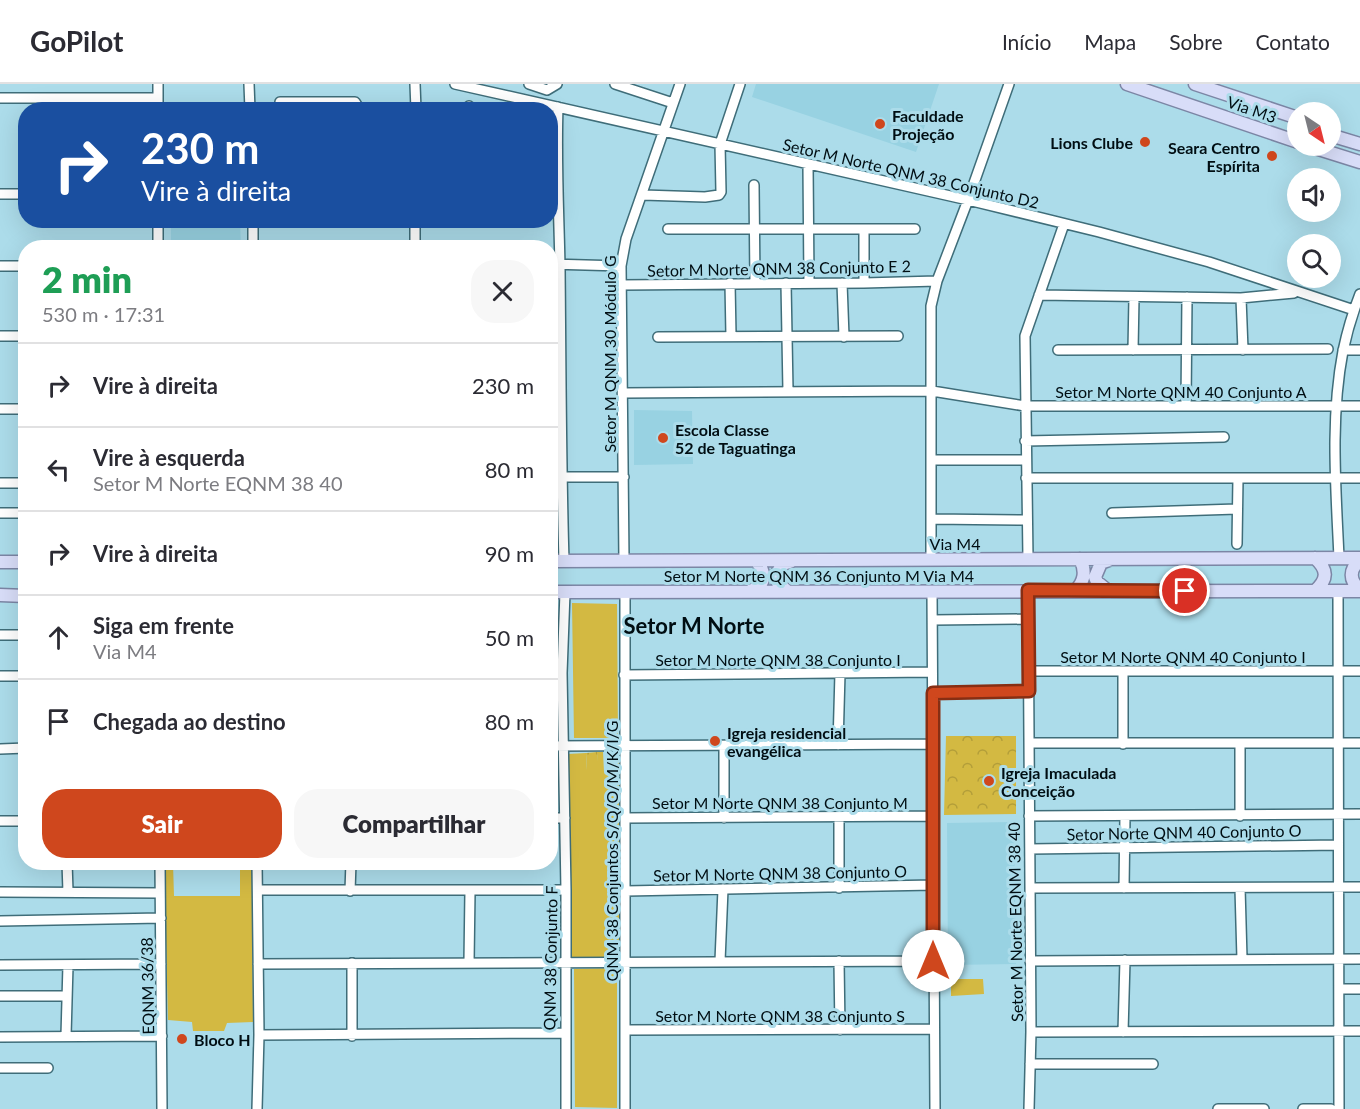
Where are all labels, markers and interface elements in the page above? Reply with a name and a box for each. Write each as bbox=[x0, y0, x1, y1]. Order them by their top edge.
text: GoPilot bbox=[30, 24, 123, 58]
text: Início bbox=[1002, 29, 1051, 54]
text: Mapa bbox=[1084, 29, 1136, 54]
text: Sobre bbox=[1169, 29, 1222, 54]
text: Contato bbox=[1255, 29, 1330, 54]
street label: Via M3 bbox=[1225, 92, 1279, 126]
north arrow bbox=[1287, 102, 1341, 156]
map controls bbox=[1287, 102, 1341, 288]
place label: Faculdade Projeção bbox=[892, 106, 964, 143]
marker: Faculdade Projeção bbox=[873, 117, 887, 131]
text: 230 m bbox=[141, 123, 259, 173]
icon: right bbox=[42, 126, 120, 204]
place label: Lions Clube bbox=[1050, 133, 1133, 152]
street label: Setor M Norte QNM 38 Conjunto D2 bbox=[781, 134, 1041, 212]
marker: Lions Clube bbox=[1138, 135, 1152, 149]
place label: Seara Centro Espírita bbox=[1168, 138, 1260, 175]
marker: Seara Centro Espírita bbox=[1265, 149, 1279, 163]
button: sound bbox=[1287, 168, 1341, 222]
text: Vire à direita bbox=[141, 174, 291, 207]
button: search bbox=[1287, 234, 1341, 288]
street label: Setor M QNM 30 Módulo G bbox=[600, 255, 619, 453]
street label: Setor M Norte QNM 38 Conjunto E 2 bbox=[647, 256, 911, 280]
text: 2 min bbox=[42, 257, 132, 301]
button: close bbox=[471, 260, 534, 323]
text: 530 m · 17:31 bbox=[42, 302, 165, 326]
icon: right bbox=[42, 369, 75, 402]
text: Vire à direita bbox=[93, 372, 218, 399]
text: 230 m bbox=[472, 372, 534, 399]
street label: Setor M Norte QNM 40 Conjunto A bbox=[1055, 382, 1307, 401]
place label: Escola Classe 52 de Taguatinga bbox=[675, 420, 796, 457]
marker: Escola Classe 52 de Taguatinga bbox=[656, 431, 670, 445]
text: Vire à esquerda bbox=[93, 444, 245, 471]
icon: left bbox=[42, 453, 75, 486]
text: 80 m bbox=[485, 456, 534, 483]
text: Setor M Norte EQNM 38 40 bbox=[93, 471, 343, 495]
street label: Via M4 bbox=[930, 534, 980, 553]
icon: right bbox=[42, 537, 75, 570]
text: Vire à direita bbox=[93, 540, 218, 567]
text: 90 m bbox=[485, 540, 534, 567]
pin bbox=[1159, 565, 1210, 616]
street label: Setor M Norte QNM 36 Conjunto M Via M4 bbox=[664, 566, 974, 585]
icon: arrive bbox=[1168, 574, 1201, 607]
text: Siga em frente bbox=[93, 612, 234, 639]
district label: Setor M Norte bbox=[624, 612, 765, 639]
icon: ahead bbox=[42, 621, 75, 654]
text: 50 m bbox=[485, 624, 534, 651]
text: Via M4 bbox=[93, 639, 157, 663]
street label: Setor M Norte QNM 40 Conjunto I bbox=[1060, 647, 1306, 666]
street label: Setor M Norte QNM 38 Conjunto I bbox=[655, 650, 901, 669]
icon: arrive bbox=[42, 705, 75, 738]
text: Chegada ao destino bbox=[93, 708, 286, 735]
text: 80 m bbox=[485, 708, 534, 735]
street label: QNM 38 Conjuntos S/Q/O/M/K/I/G bbox=[602, 720, 621, 982]
place label: Igreja residencial evangélica bbox=[727, 723, 846, 760]
marker: Igreja residencial evangélica bbox=[708, 734, 722, 748]
place label: Igreja Imaculada Conceição bbox=[1001, 763, 1116, 800]
marker: Igreja Imaculada Conceição bbox=[982, 774, 996, 788]
button: Sair bbox=[42, 789, 282, 858]
button: Compartilhar bbox=[294, 789, 534, 858]
street label: Setor M Norte QNM 38 Conjunto M bbox=[652, 793, 908, 812]
street label: Setor Norte QNM 40 Conjunto O bbox=[1066, 820, 1302, 844]
street label: Setor M Norte EQNM 38 40 bbox=[1004, 822, 1026, 1022]
street label: Setor M Norte QNM 38 Conjunto O bbox=[653, 861, 907, 885]
street label: QNM 38 Conjunto F bbox=[539, 886, 561, 1030]
position arrow bbox=[901, 929, 965, 993]
street label: EQNM 36/38 bbox=[137, 937, 157, 1035]
street label: Setor M Norte QNM 38 Conjunto S bbox=[655, 1006, 905, 1025]
place label: Bloco H bbox=[194, 1030, 251, 1049]
marker: Bloco H bbox=[175, 1032, 189, 1046]

